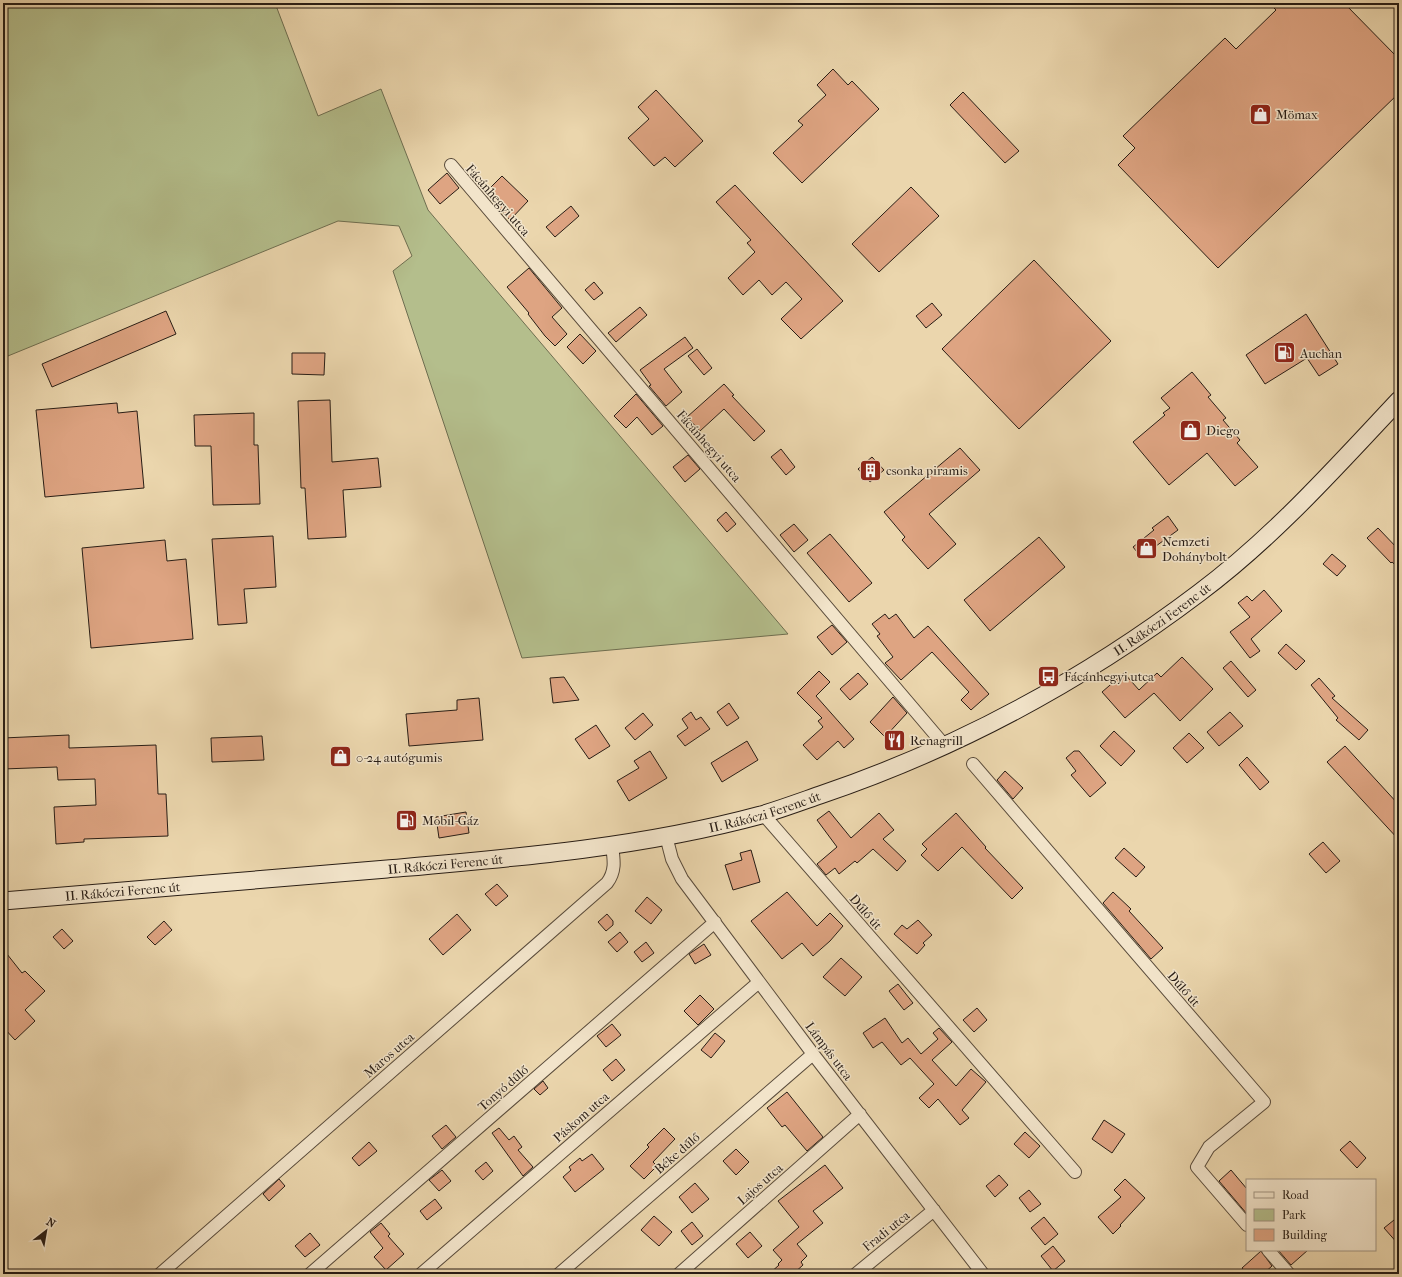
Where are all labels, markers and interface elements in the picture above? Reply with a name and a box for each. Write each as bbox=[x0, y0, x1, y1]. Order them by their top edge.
shop icon: Mömax bbox=[1248, 101, 1274, 127]
place label: Mömax bbox=[1276, 107, 1318, 122]
street label: Fácánhegyi utca bbox=[463, 161, 534, 240]
fuel station icon: Auchan bbox=[1272, 340, 1298, 366]
place label: Auchan bbox=[1299, 346, 1343, 361]
street label: Fácánhegyi utca bbox=[674, 407, 745, 486]
shop icon: Diego bbox=[1177, 417, 1203, 443]
place label: Diego bbox=[1206, 423, 1240, 438]
building icon: csonka piramis bbox=[858, 457, 884, 483]
place label: csonka piramis bbox=[886, 463, 968, 478]
place label: Nemzeti Dohánybolt bbox=[1162, 534, 1228, 564]
shop icon: Nemzeti Dohánybolt bbox=[1133, 535, 1159, 561]
street label: II. Rákóczi Ferenc út bbox=[1110, 579, 1214, 658]
bus stop icon: Fácánhegyi utca bbox=[1035, 663, 1061, 689]
place label: Fácánhegyi utca bbox=[1064, 669, 1155, 684]
restaurant icon: Renagrill bbox=[882, 727, 908, 753]
place label: Renagrill bbox=[910, 733, 963, 748]
shop icon: 0-24 autógumis bbox=[328, 744, 354, 770]
place label: 0-24 autógumis bbox=[356, 750, 442, 765]
street label: II. Rákóczi Ferenc út bbox=[707, 788, 823, 835]
fuel station icon: Mobil-Gáz bbox=[393, 807, 419, 833]
place label: Mobil-Gáz bbox=[422, 813, 479, 828]
street label: II. Rákóczi Ferenc út bbox=[387, 851, 504, 876]
street label: II. Rákóczi Ferenc út bbox=[64, 879, 181, 903]
street label: Dűlő út bbox=[847, 891, 886, 933]
street label: Dűlő út bbox=[1165, 968, 1204, 1010]
street label: Lámpás utca bbox=[802, 1019, 856, 1084]
street label: Maros utca bbox=[361, 1029, 418, 1081]
street label: Tonyó dűlő bbox=[475, 1062, 532, 1114]
street label: Páskom utca bbox=[550, 1088, 613, 1145]
street label: Béke dűlő bbox=[651, 1129, 703, 1177]
street label: Lajos utca bbox=[734, 1160, 786, 1208]
legend bbox=[1246, 1179, 1376, 1251]
text: Road bbox=[1282, 1188, 1309, 1202]
street label: Fradi utca bbox=[860, 1207, 913, 1254]
text: Park bbox=[1282, 1208, 1307, 1222]
north arrow bbox=[26, 1211, 66, 1251]
text: N bbox=[44, 1215, 58, 1231]
text: Building bbox=[1282, 1228, 1327, 1242]

